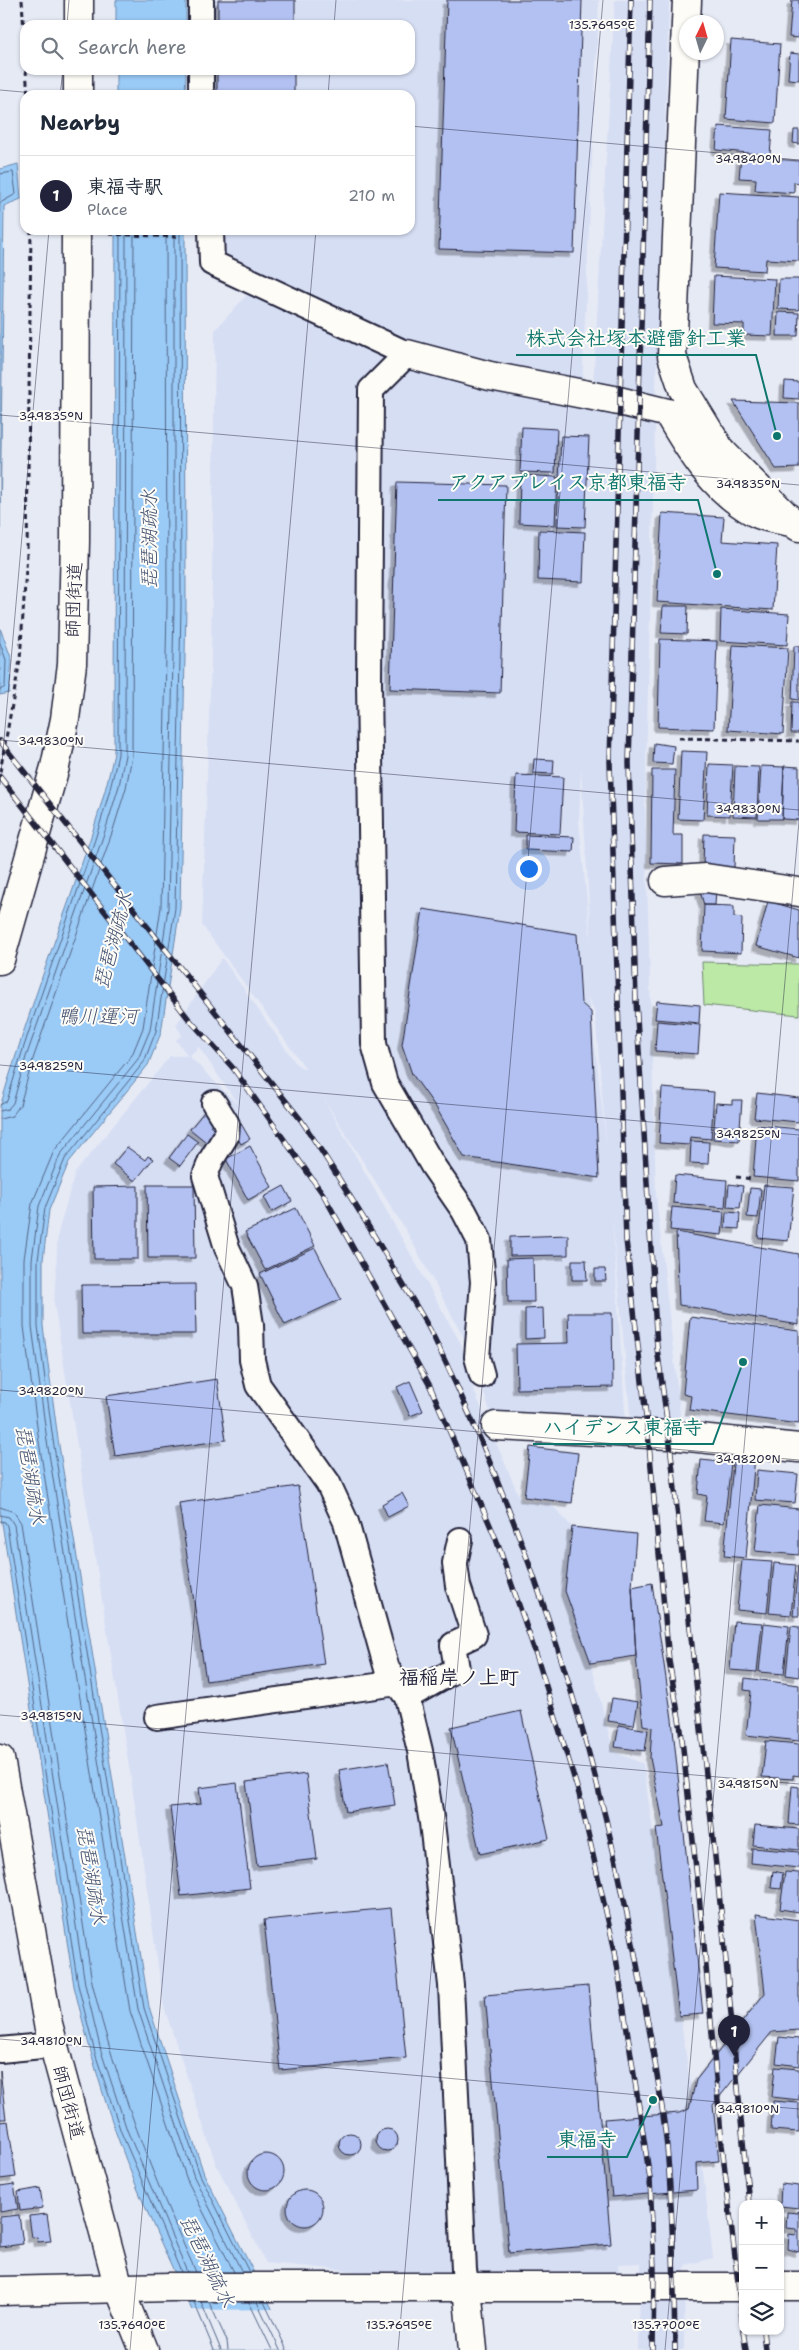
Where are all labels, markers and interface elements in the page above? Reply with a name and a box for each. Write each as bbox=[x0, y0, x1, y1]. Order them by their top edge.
north arrow bbox=[679, 15, 724, 60]
text: 135.7695°E bbox=[569, 17, 635, 33]
search box bbox=[20, 20, 415, 75]
icon: search bbox=[38, 34, 66, 62]
text: Search here bbox=[78, 35, 187, 60]
text: Nearby bbox=[40, 109, 120, 137]
text: 34.9840°N bbox=[715, 151, 781, 167]
text: 東福寺駅 bbox=[87, 174, 163, 199]
text: 1 bbox=[52, 185, 60, 206]
text: 210 m bbox=[348, 185, 395, 206]
text: Place bbox=[87, 199, 128, 220]
callout: 株式会社塚本避雷針工業 bbox=[516, 320, 756, 355]
text: 株式会社塚本避雷針工業 bbox=[526, 325, 746, 351]
text: 34.9835°N bbox=[19, 408, 83, 424]
callout: アクアプレイス京都東福寺 bbox=[438, 465, 698, 500]
text: アクアプレイス京都東福寺 bbox=[449, 469, 687, 495]
text: 34.9835°N bbox=[716, 476, 780, 492]
water label: 琵琶湖疏水 bbox=[136, 489, 162, 589]
street label: 師団街道 bbox=[60, 562, 87, 638]
text: 34.9830°N bbox=[18, 733, 84, 749]
text: 34.9830°N bbox=[715, 801, 781, 817]
your location bbox=[516, 856, 542, 882]
water label: 琵琶湖疏水 bbox=[88, 888, 138, 992]
water label: 鴨川運河 bbox=[58, 1003, 141, 1029]
text: 34.9825°N bbox=[19, 1058, 83, 1074]
text: 34.9825°N bbox=[716, 1126, 780, 1142]
text: 34.9820°N bbox=[18, 1383, 84, 1399]
callout: ハイデンス東福寺 bbox=[533, 1409, 713, 1444]
text: ハイデンス東福寺 bbox=[543, 1414, 703, 1440]
water label: 琵琶湖疏水 bbox=[10, 1424, 52, 1526]
text: 34.9820°N bbox=[715, 1451, 781, 1467]
district label: 福稲岸ノ上町 bbox=[399, 1664, 519, 1690]
text: 34.9815°N bbox=[20, 1708, 82, 1724]
text: 34.9815°N bbox=[717, 1776, 779, 1792]
water label: 琵琶湖疏水 bbox=[71, 1824, 113, 1926]
pin: 1 bbox=[718, 2015, 750, 2056]
text: 34.9810°N bbox=[20, 2033, 82, 2049]
street label: 師団街道 bbox=[47, 2062, 90, 2142]
text: 34.9810°N bbox=[717, 2101, 779, 2117]
callout: 東福寺 bbox=[547, 2122, 627, 2157]
text: 東福寺 bbox=[557, 2126, 617, 2152]
map controls bbox=[739, 2200, 784, 2335]
button: + bbox=[739, 2200, 784, 2245]
water label: 琵琶湖疏水 bbox=[174, 2210, 242, 2312]
button: − bbox=[739, 2245, 784, 2290]
button: layers bbox=[739, 2290, 784, 2335]
text: 135.7690°E bbox=[98, 2317, 166, 2333]
text: 135.7695°E bbox=[366, 2317, 432, 2333]
text: 135.7700°E bbox=[632, 2317, 700, 2333]

